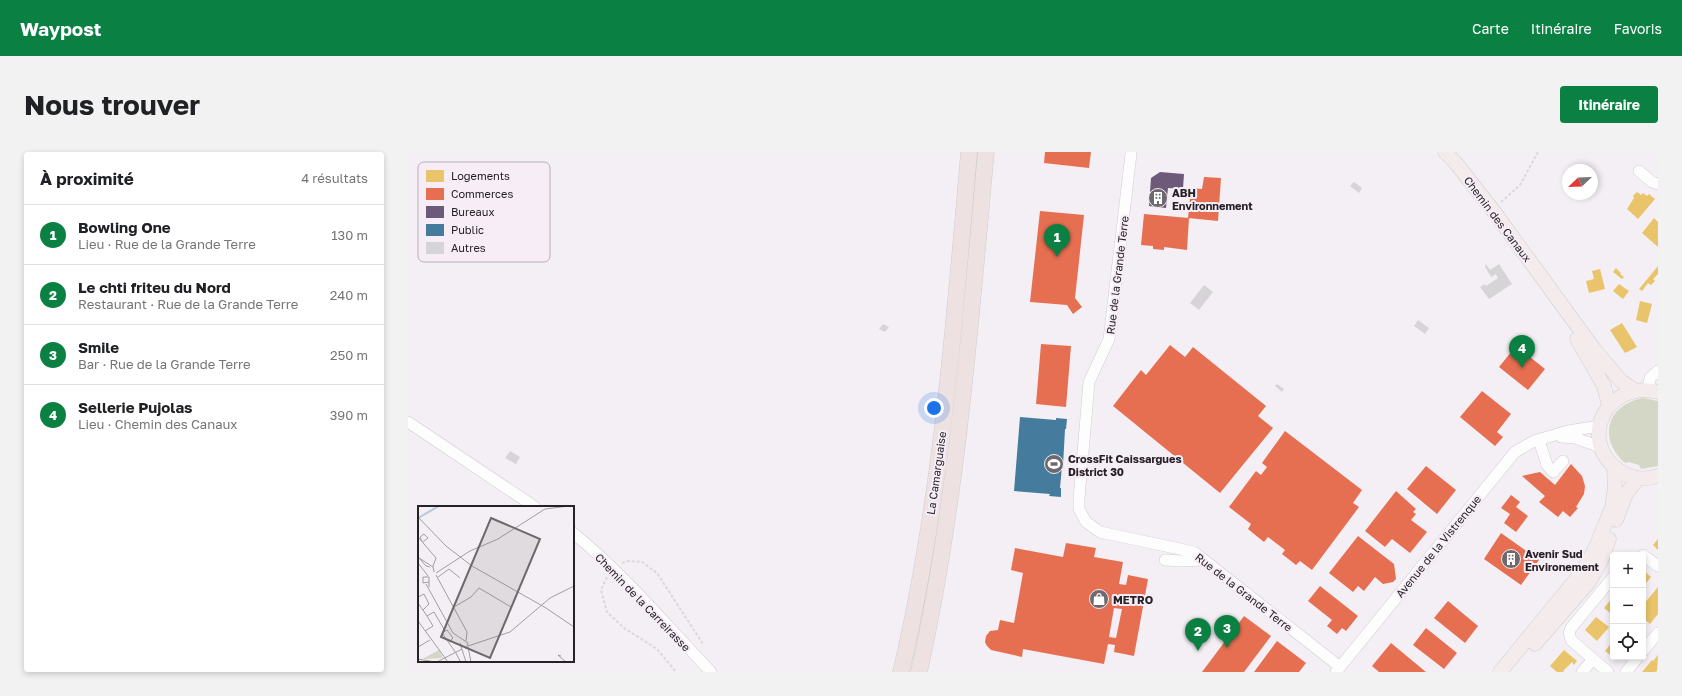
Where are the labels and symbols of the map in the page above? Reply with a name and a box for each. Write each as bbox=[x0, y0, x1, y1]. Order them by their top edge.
legend bbox=[418, 162, 550, 262]
north arrow bbox=[1562, 164, 1598, 200]
text: Logements bbox=[451, 169, 510, 182]
street label: Chemin des Canaux bbox=[1462, 174, 1534, 264]
place label: ABH Environnement bbox=[1172, 186, 1253, 212]
text: Commerces bbox=[451, 187, 513, 200]
building icon: ABH Environnement bbox=[1147, 187, 1169, 209]
text: Bureaux bbox=[451, 205, 495, 218]
street label: Rue de la Grande Terre bbox=[1103, 215, 1131, 335]
text: Public bbox=[451, 223, 484, 236]
pin: 1 bbox=[1044, 224, 1070, 257]
text: Autres bbox=[451, 241, 486, 254]
pin: 4 bbox=[1509, 335, 1535, 368]
your location bbox=[924, 398, 944, 418]
street label: La Camarguaise bbox=[924, 431, 948, 515]
place label: CrossFit Caissargues District 30 bbox=[1068, 452, 1182, 478]
sports icon: CrossFit Caissargues District 30 bbox=[1043, 453, 1065, 475]
street label: Avenue de la Vistrenque bbox=[1393, 492, 1483, 600]
inset map bbox=[418, 506, 574, 662]
place label: Avenir Sud Environement bbox=[1525, 547, 1600, 573]
building icon: Avenir Sud Environement bbox=[1500, 548, 1522, 570]
street label: Chemin de la Carreirasse bbox=[593, 550, 693, 654]
street label: Rue de la Grande Terre bbox=[1193, 550, 1295, 634]
shop icon: METRO bbox=[1088, 588, 1110, 610]
place label: METRO bbox=[1113, 593, 1153, 606]
pin: 3 bbox=[1214, 615, 1240, 648]
pin: 2 bbox=[1185, 618, 1211, 651]

